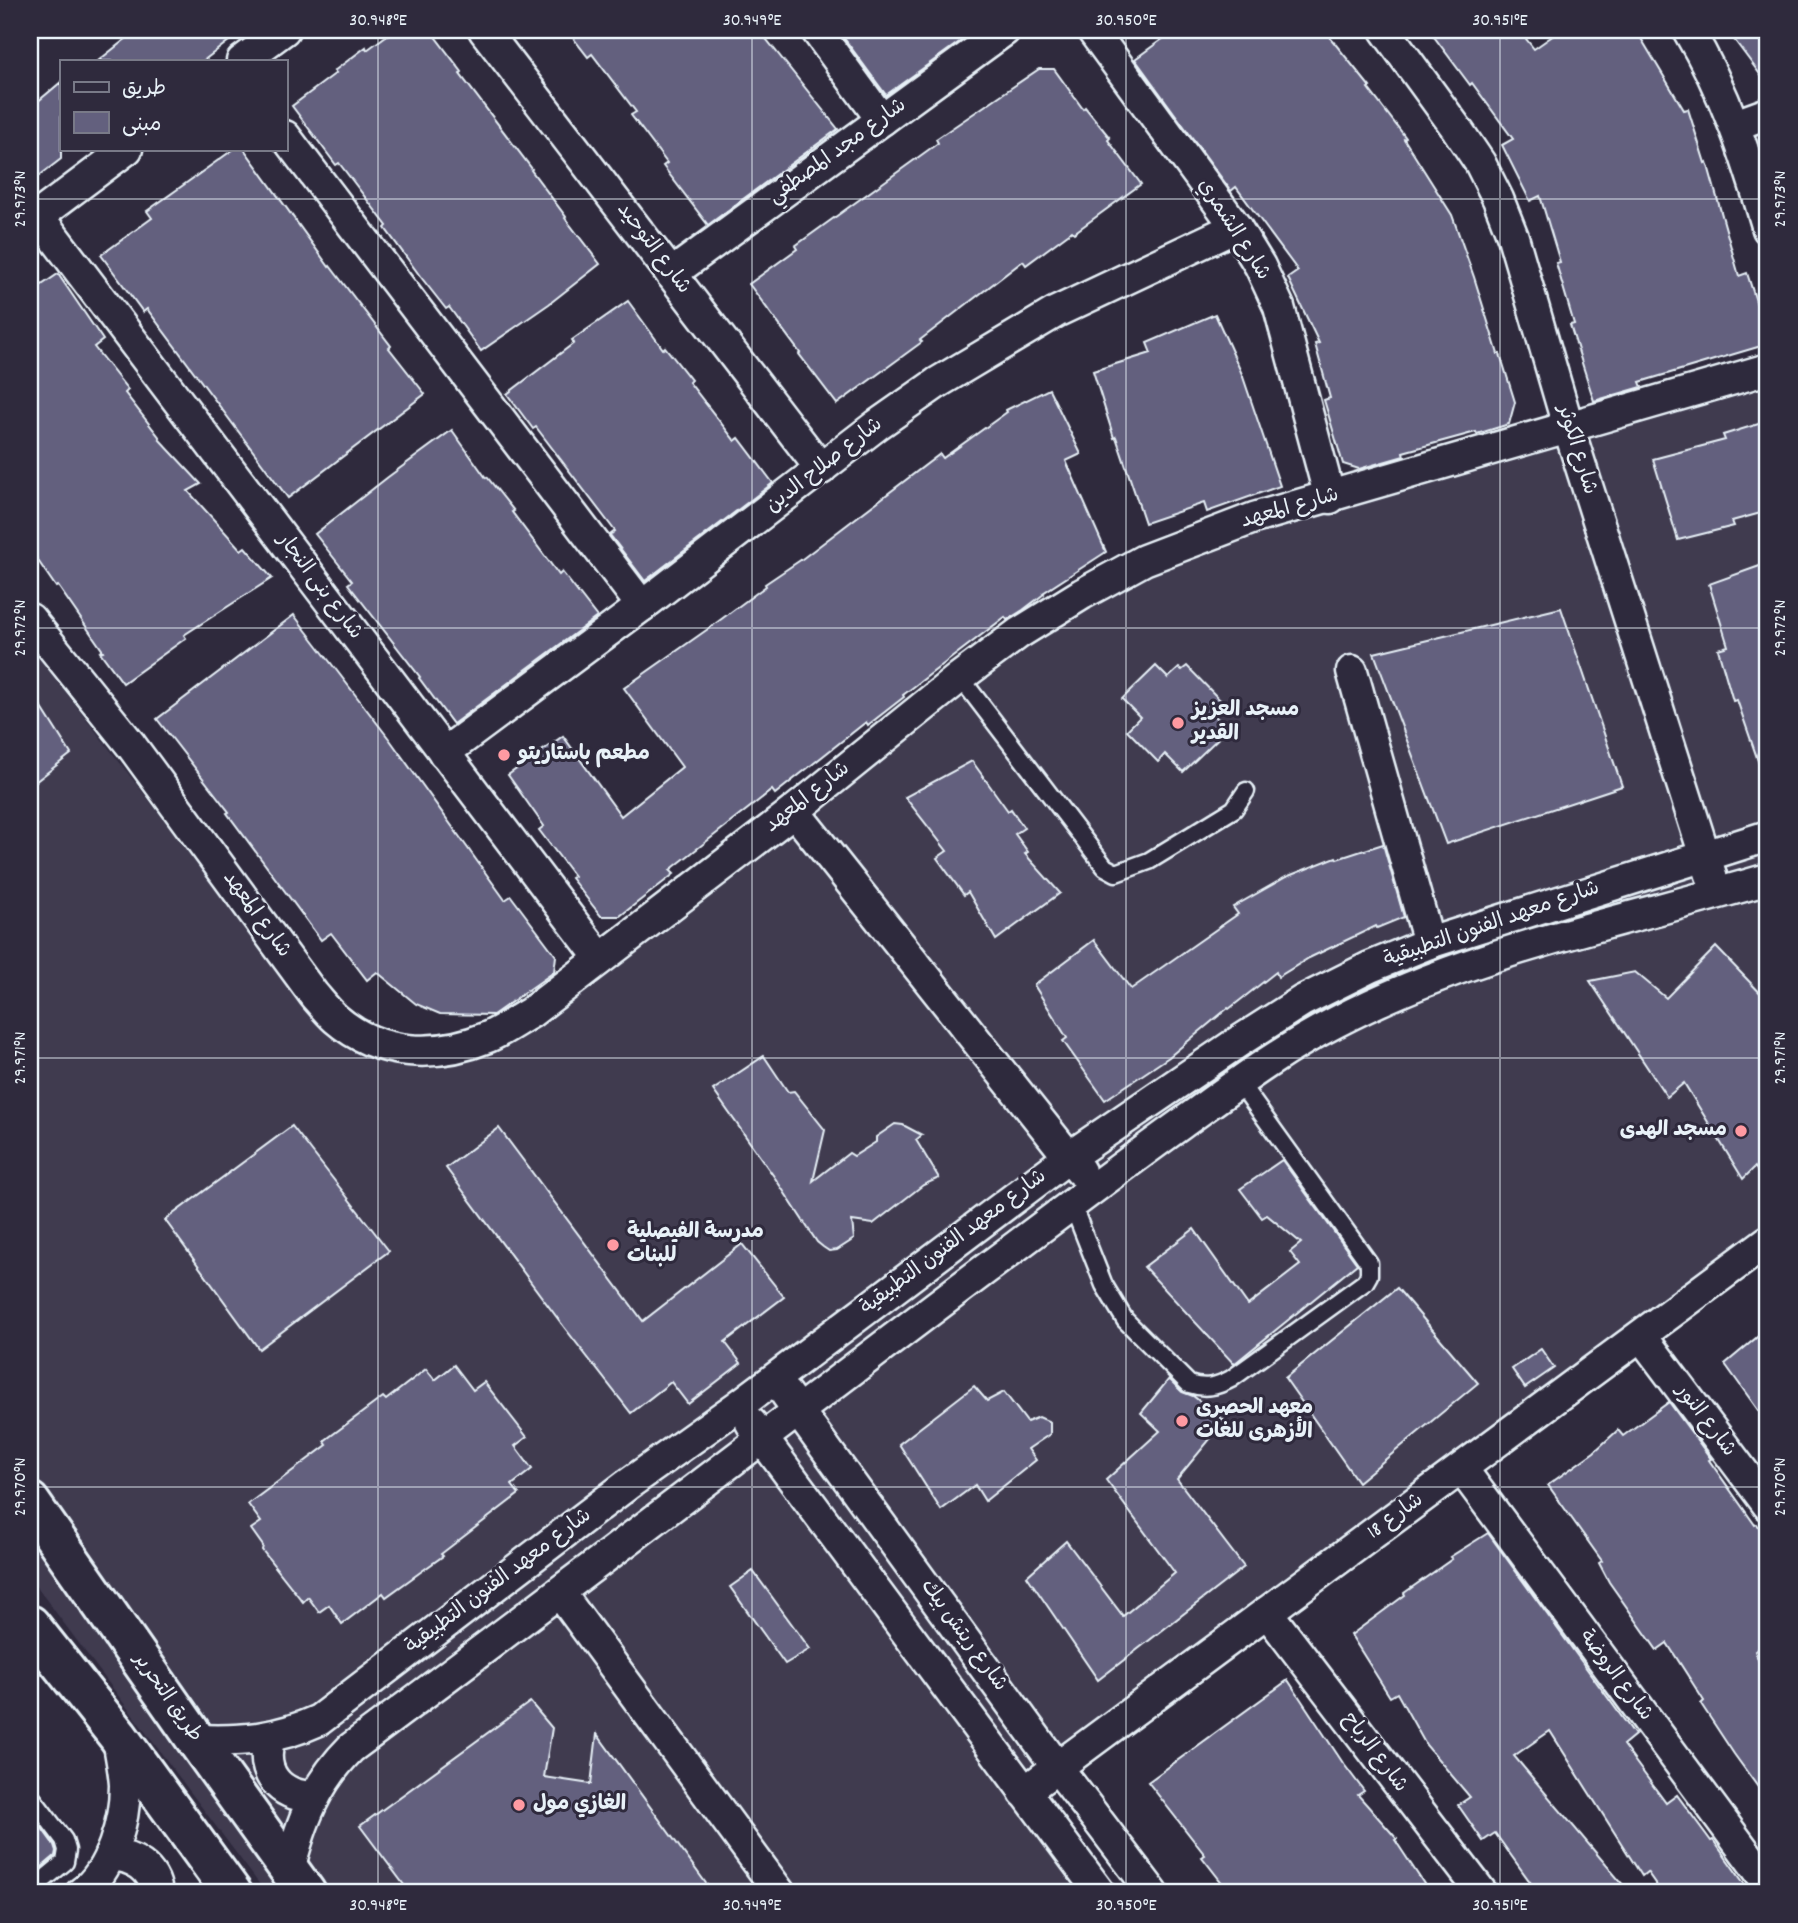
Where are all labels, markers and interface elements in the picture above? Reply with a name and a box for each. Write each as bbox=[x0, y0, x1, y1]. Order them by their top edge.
text: 30.948°E bbox=[349, 9, 407, 34]
text: 30.949°E bbox=[723, 9, 781, 34]
text: 30.950°E bbox=[1095, 9, 1157, 34]
text: 30.951°E bbox=[1472, 9, 1528, 34]
legend bbox=[60, 60, 287, 150]
text: طريق bbox=[122, 75, 166, 105]
street label: شارع مجد المصطفي bbox=[763, 92, 914, 213]
text: مبنى bbox=[122, 111, 161, 141]
text: 29.973°N bbox=[9, 171, 34, 227]
text: 29.973°N bbox=[1769, 171, 1794, 227]
street label: شارع الشمري bbox=[1189, 173, 1277, 287]
street label: شارع التوحيد bbox=[608, 197, 698, 301]
street label: شارع الكوثر bbox=[1548, 400, 1604, 498]
street label: شارع صلاح الدين bbox=[760, 411, 890, 521]
street label: شارع المعهد bbox=[1237, 481, 1343, 537]
street label: شارع بنى النجار bbox=[268, 526, 369, 647]
text: 29.972°N bbox=[9, 600, 34, 656]
text: 29.972°N bbox=[1769, 600, 1794, 656]
place label: مسجد العزيز القدير bbox=[1190, 696, 1299, 750]
marker: مسجد العزيز القدير bbox=[1170, 715, 1186, 731]
place label: مطعم باستاريتو bbox=[516, 740, 650, 770]
marker: مطعم باستاريتو bbox=[496, 747, 512, 763]
street label: شارع المعهد bbox=[759, 755, 857, 841]
street label: شارع المعهد bbox=[214, 865, 298, 965]
street label: شارع معهد الفنون التطبيقية bbox=[1380, 874, 1604, 976]
text: 29.971°N bbox=[9, 1032, 34, 1084]
text: 29.971°N bbox=[1769, 1032, 1794, 1084]
place label: مسجد الهدى bbox=[1620, 1116, 1727, 1146]
marker: مسجد الهدى bbox=[1733, 1123, 1749, 1139]
street label: شارع معهد الفنون التطبيقية bbox=[854, 1163, 1054, 1323]
place label: مدرسة الفيصلية للبنات bbox=[627, 1218, 764, 1272]
marker: مدرسة الفيصلية للبنات bbox=[605, 1237, 621, 1253]
street label: شارع النور bbox=[1666, 1376, 1743, 1464]
place label: معهد الحصرى الأزهرى للغات bbox=[1196, 1394, 1313, 1448]
marker: معهد الحصرى الأزهرى للغات bbox=[1174, 1413, 1190, 1429]
text: 29.970°N bbox=[9, 1458, 34, 1516]
text: 29.970°N bbox=[1769, 1458, 1794, 1516]
street label: شارع 18 bbox=[1362, 1486, 1430, 1548]
street label: شارع معهد الفنون التطبيقية bbox=[399, 1502, 599, 1662]
street label: شارع ريتش بيك bbox=[912, 1574, 1014, 1698]
street label: شارع الروضة bbox=[1571, 1624, 1659, 1728]
street label: طريق التحرير bbox=[124, 1645, 209, 1749]
street label: شارع الرباح bbox=[1334, 1706, 1414, 1800]
place label: الغازي مول bbox=[533, 1790, 626, 1820]
marker: الغازي مول bbox=[511, 1797, 527, 1813]
text: 30.948°E bbox=[349, 1894, 407, 1919]
text: 30.949°E bbox=[723, 1894, 781, 1919]
text: 30.950°E bbox=[1095, 1894, 1157, 1919]
text: 30.951°E bbox=[1472, 1894, 1528, 1919]

